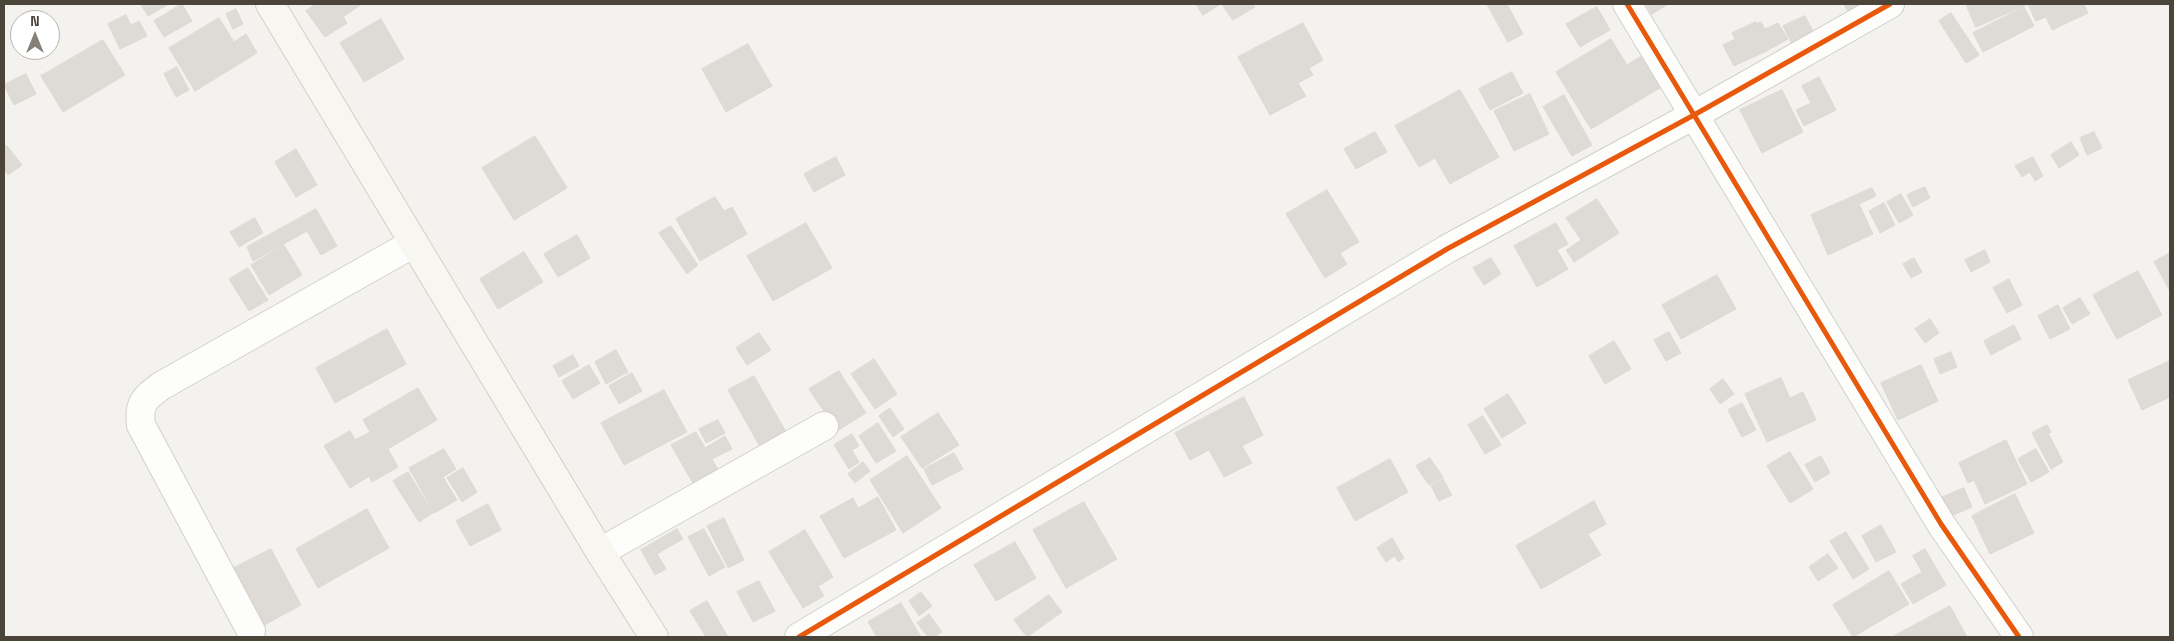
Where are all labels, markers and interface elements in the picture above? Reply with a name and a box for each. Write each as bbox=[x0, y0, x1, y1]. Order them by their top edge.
north arrow bbox=[10, 10, 60, 60]
text: N bbox=[30, 12, 40, 30]

